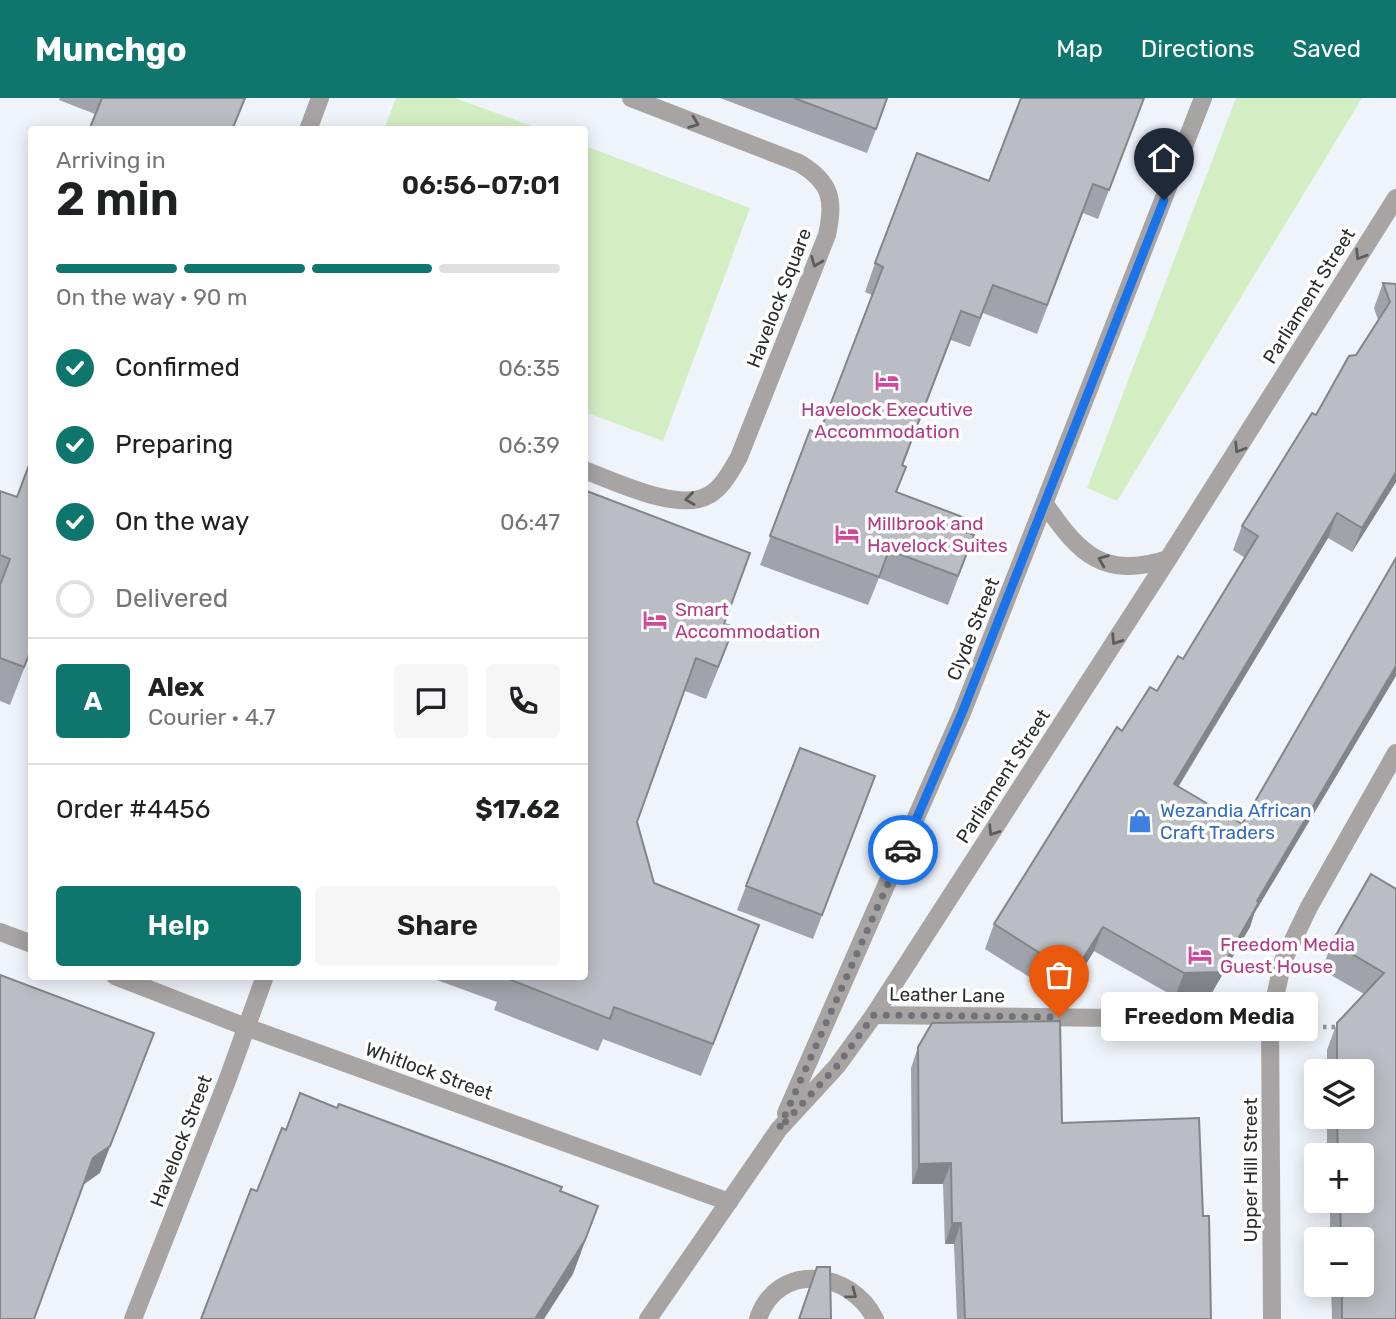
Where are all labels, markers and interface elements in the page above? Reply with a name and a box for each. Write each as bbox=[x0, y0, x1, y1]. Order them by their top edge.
text: Munchgo bbox=[35, 30, 187, 69]
text: Map bbox=[1056, 35, 1103, 63]
text: Directions bbox=[1141, 35, 1254, 63]
text: Saved bbox=[1292, 35, 1361, 63]
one-way arrow bbox=[688, 114, 700, 128]
pin bbox=[1134, 128, 1194, 200]
icon: home bbox=[1145, 139, 1183, 177]
text: Arriving in bbox=[56, 146, 166, 174]
text: 06:56–07:01 bbox=[402, 170, 560, 201]
text: 2 min bbox=[56, 172, 179, 227]
street label: Parliament Street bbox=[1258, 224, 1360, 368]
street label: Havelock Square bbox=[742, 225, 816, 371]
one-way arrow bbox=[1355, 248, 1368, 261]
one-way arrow bbox=[811, 255, 825, 267]
text: On the way · 90 m bbox=[56, 283, 247, 311]
icon: check bbox=[56, 349, 94, 387]
text: Confirmed bbox=[115, 352, 240, 383]
text: 06:35 bbox=[498, 354, 560, 382]
hotel icon: Havelock Executive Accommodation bbox=[873, 367, 901, 395]
place label: Havelock Executive Accommodation bbox=[801, 398, 973, 443]
icon: check bbox=[56, 426, 94, 464]
text: Preparing bbox=[115, 429, 233, 460]
text: 06:39 bbox=[498, 431, 560, 459]
one-way arrow bbox=[1234, 440, 1247, 453]
one-way arrow bbox=[684, 492, 696, 507]
icon: check bbox=[56, 503, 94, 541]
text: On the way bbox=[115, 506, 249, 537]
text: 06:47 bbox=[500, 508, 560, 536]
place label: Millbrook and Havelock Suites bbox=[867, 512, 1008, 557]
hotel icon: Millbrook and Havelock Suites bbox=[833, 520, 861, 548]
one-way arrow bbox=[1097, 554, 1109, 568]
street label: Clyde Street bbox=[942, 574, 1004, 684]
text: Delivered bbox=[115, 583, 228, 614]
place label: Smart Accommodation bbox=[675, 598, 820, 643]
hotel icon: Smart Accommodation bbox=[641, 606, 669, 634]
one-way arrow bbox=[1112, 632, 1125, 645]
button: chat bbox=[394, 664, 468, 738]
button: phone bbox=[486, 664, 560, 738]
text: Alex bbox=[148, 672, 204, 703]
text: A bbox=[84, 686, 102, 717]
text: Courier · 4.7 bbox=[148, 703, 275, 731]
street label: Parliament Street bbox=[951, 704, 1055, 847]
text: Order #4456 bbox=[56, 794, 210, 825]
text: $17.62 bbox=[475, 794, 560, 825]
place label: Wezandia African Craft Traders bbox=[1160, 799, 1312, 844]
shop icon: Wezandia African Craft Traders bbox=[1126, 807, 1154, 835]
courier bbox=[868, 815, 938, 885]
one-way arrow bbox=[989, 823, 1001, 836]
icon: car bbox=[884, 831, 922, 869]
button: Help bbox=[56, 886, 301, 966]
button: Share bbox=[315, 886, 560, 966]
place label: Freedom Media Guest House bbox=[1220, 933, 1355, 978]
hotel icon: Freedom Media Guest House bbox=[1186, 941, 1214, 969]
pin bbox=[1029, 945, 1089, 1017]
icon: bag bbox=[1040, 956, 1078, 994]
street label: Leather Lane bbox=[889, 982, 1005, 1008]
callout: Freedom Media bbox=[1101, 992, 1318, 1042]
text: Freedom Media bbox=[1124, 1002, 1295, 1030]
street label: Whitlock Street bbox=[362, 1037, 496, 1105]
map controls bbox=[1304, 1059, 1374, 1297]
button: layers bbox=[1304, 1059, 1374, 1129]
street label: Havelock Street bbox=[145, 1071, 217, 1210]
street label: Upper Hill Street bbox=[1239, 1097, 1262, 1243]
button: + bbox=[1304, 1143, 1374, 1213]
button: − bbox=[1304, 1227, 1374, 1297]
one-way arrow bbox=[844, 1285, 857, 1298]

